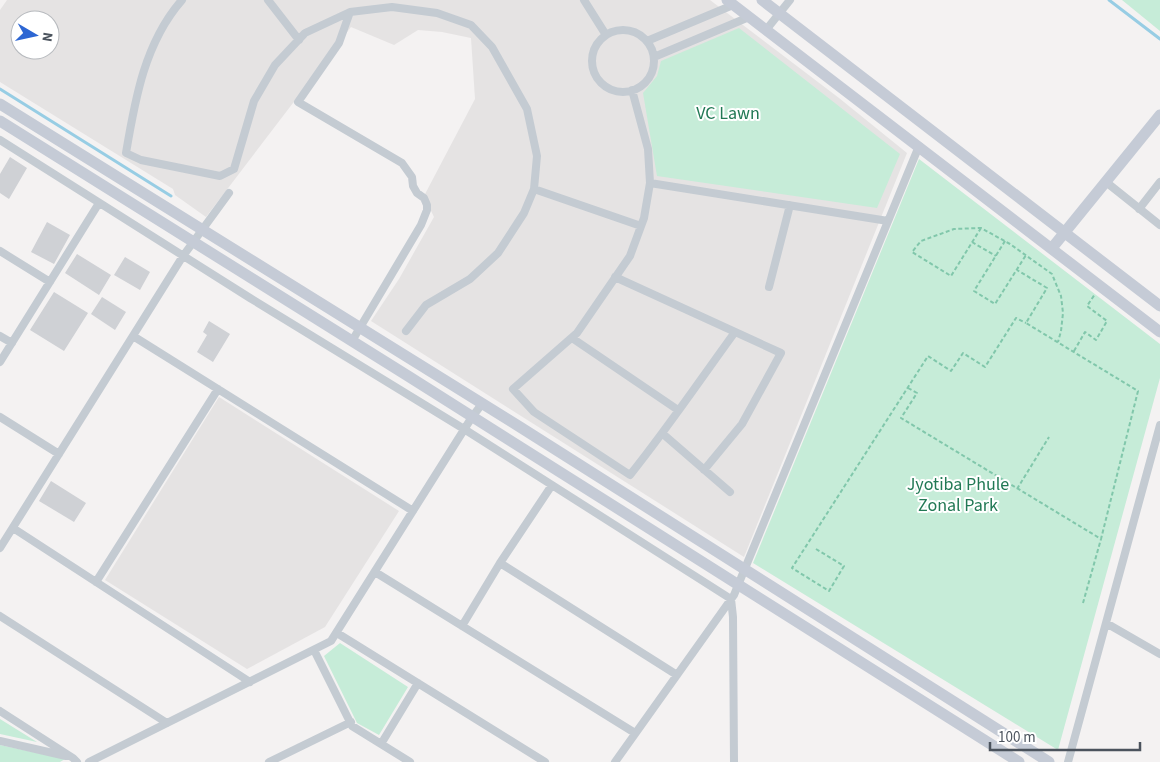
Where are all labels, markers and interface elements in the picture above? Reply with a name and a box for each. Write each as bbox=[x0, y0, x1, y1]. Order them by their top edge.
north arrow bbox=[10, 10, 60, 60]
text: N bbox=[36, 31, 57, 43]
park label: VC Lawn bbox=[696, 101, 760, 126]
park label: Jyotiba Phule Zonal Park bbox=[907, 472, 1009, 518]
scale bar bbox=[990, 720, 1140, 752]
text: 100 m bbox=[998, 727, 1036, 748]

